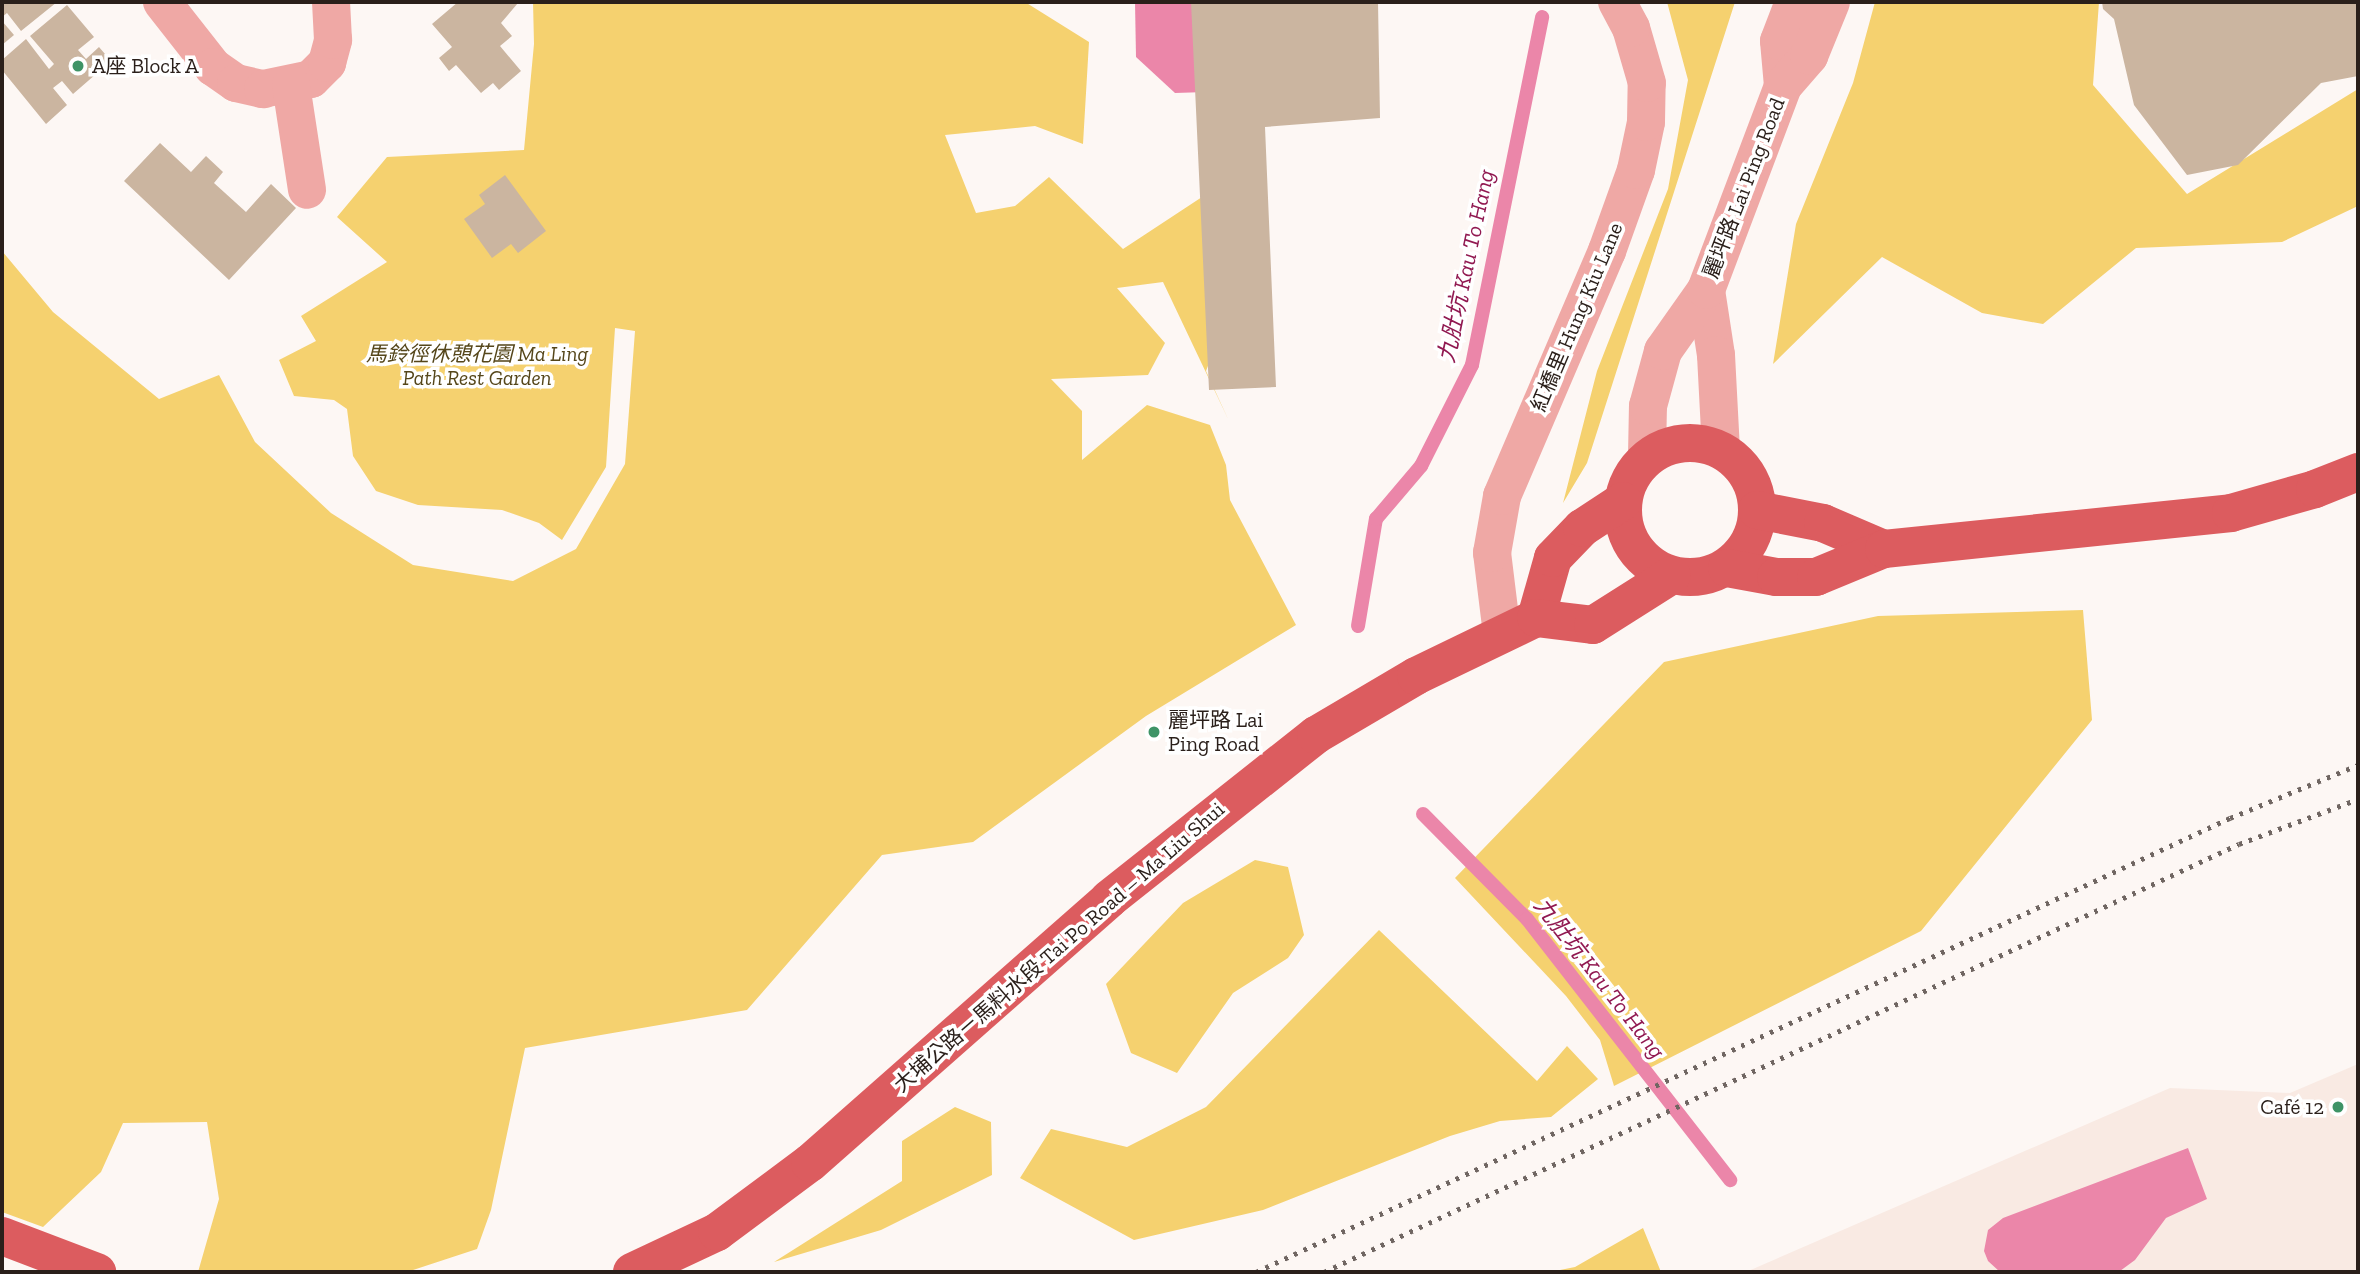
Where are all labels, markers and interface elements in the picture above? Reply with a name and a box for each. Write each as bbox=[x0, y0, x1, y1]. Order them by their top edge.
place label: A座 Block A bbox=[92, 53, 199, 79]
marker: A座 Block A bbox=[70, 58, 86, 74]
street label: 麗坪路 Lai Ping Road bbox=[1698, 94, 1790, 282]
water label: 九肚坑 Kau To Hang bbox=[1432, 167, 1500, 365]
street label: 紅橋里 Hung Kiu Lane bbox=[1526, 219, 1628, 415]
park label: 馬鈴徑休憩花園 Ma Ling Path Rest Garden bbox=[366, 341, 588, 391]
place label: 麗坪路 Lai Ping Road bbox=[1168, 707, 1263, 757]
marker: 麗坪路 Lai Ping Road bbox=[1146, 724, 1162, 740]
street label: 大埔公路－馬料水段 Tai Po Road – Ma Liu Shui bbox=[889, 797, 1229, 1097]
water label: 九肚坑 Kau To Hang bbox=[1528, 892, 1672, 1064]
place label: Café 12 bbox=[2260, 1094, 2324, 1120]
marker: Café 12 bbox=[2330, 1099, 2346, 1115]

